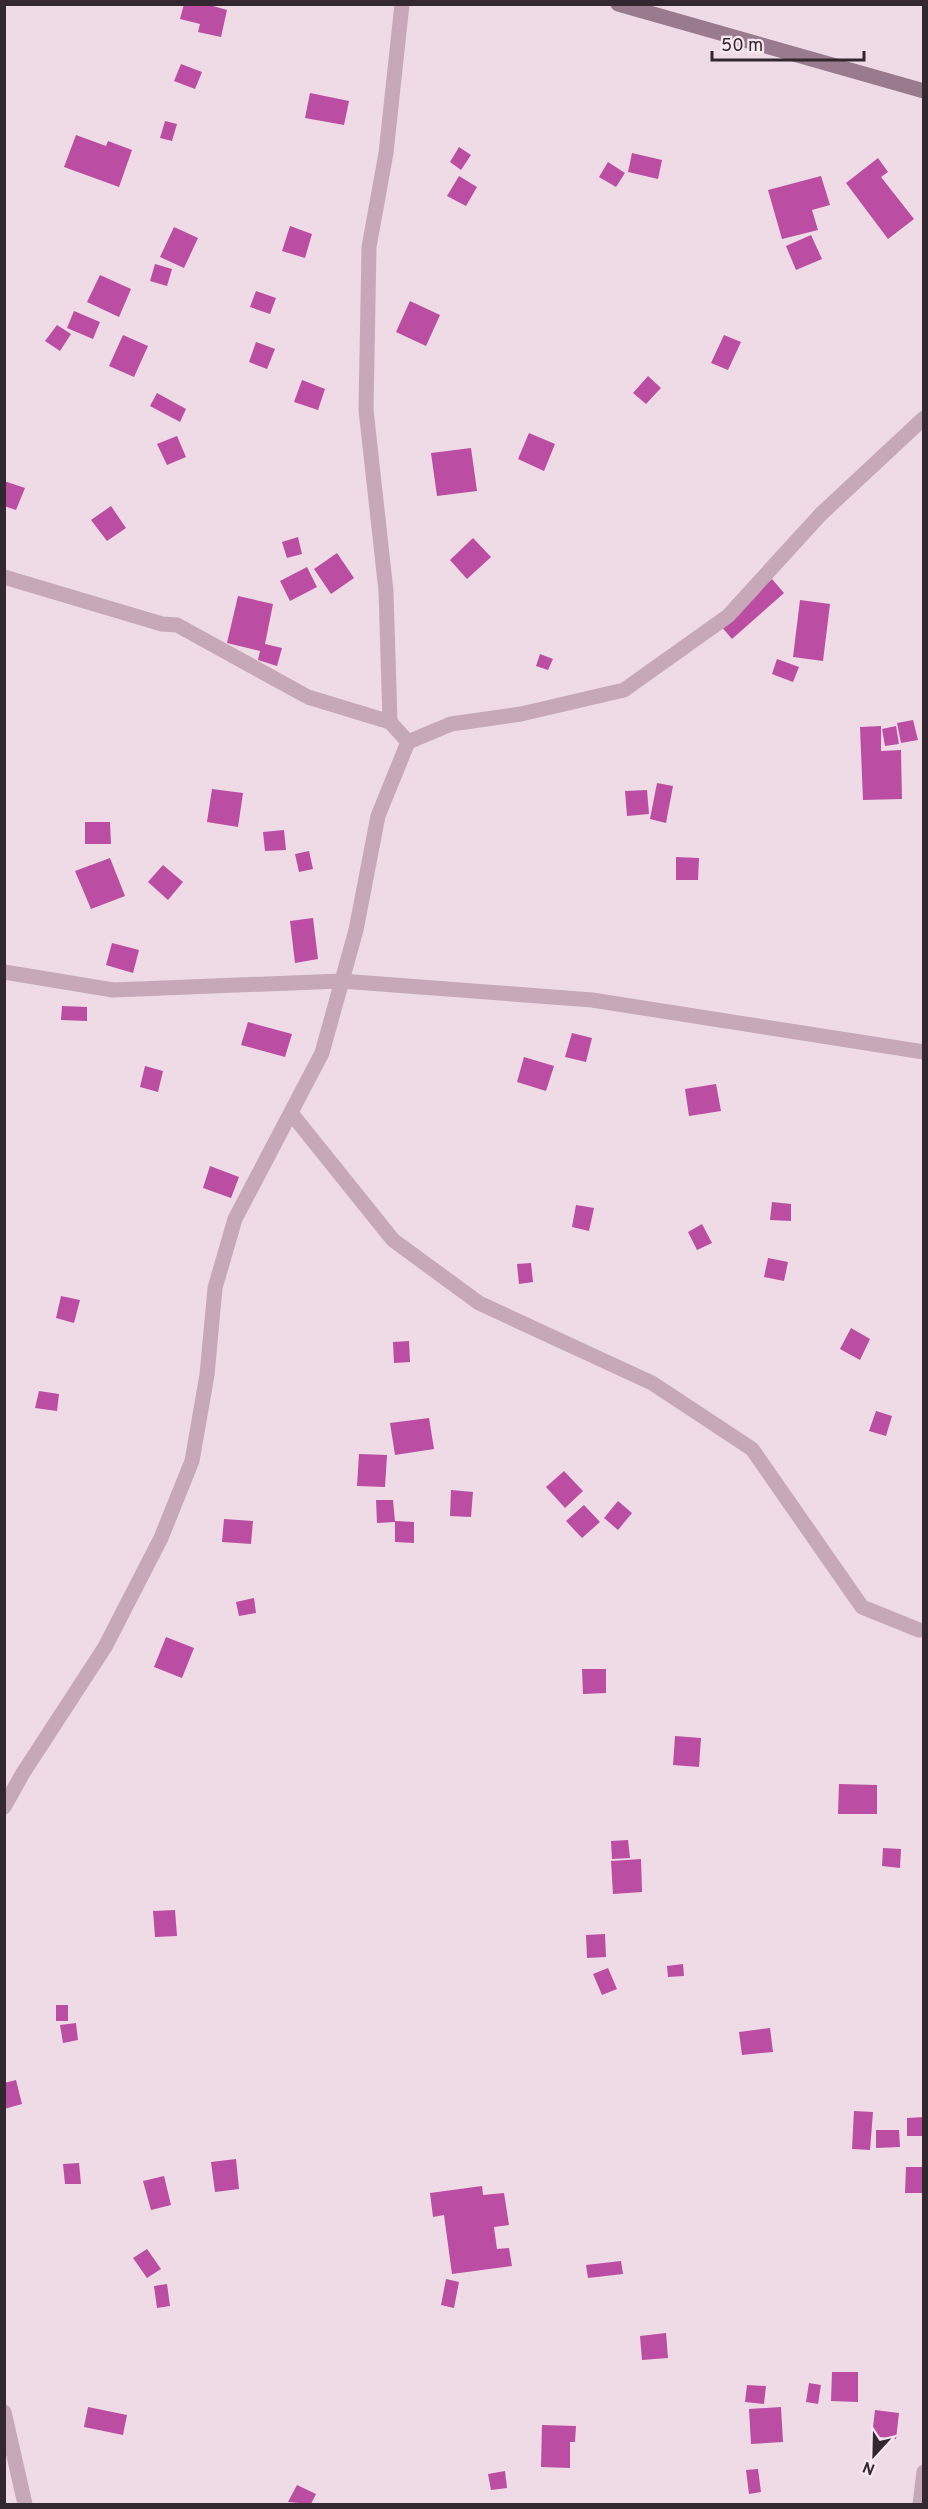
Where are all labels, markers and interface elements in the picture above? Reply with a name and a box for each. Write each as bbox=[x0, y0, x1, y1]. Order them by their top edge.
scale bar bbox=[712, 24, 864, 62]
text: 50 m bbox=[721, 35, 763, 58]
north arrow bbox=[844, 2425, 904, 2485]
text: N bbox=[860, 2456, 878, 2478]

